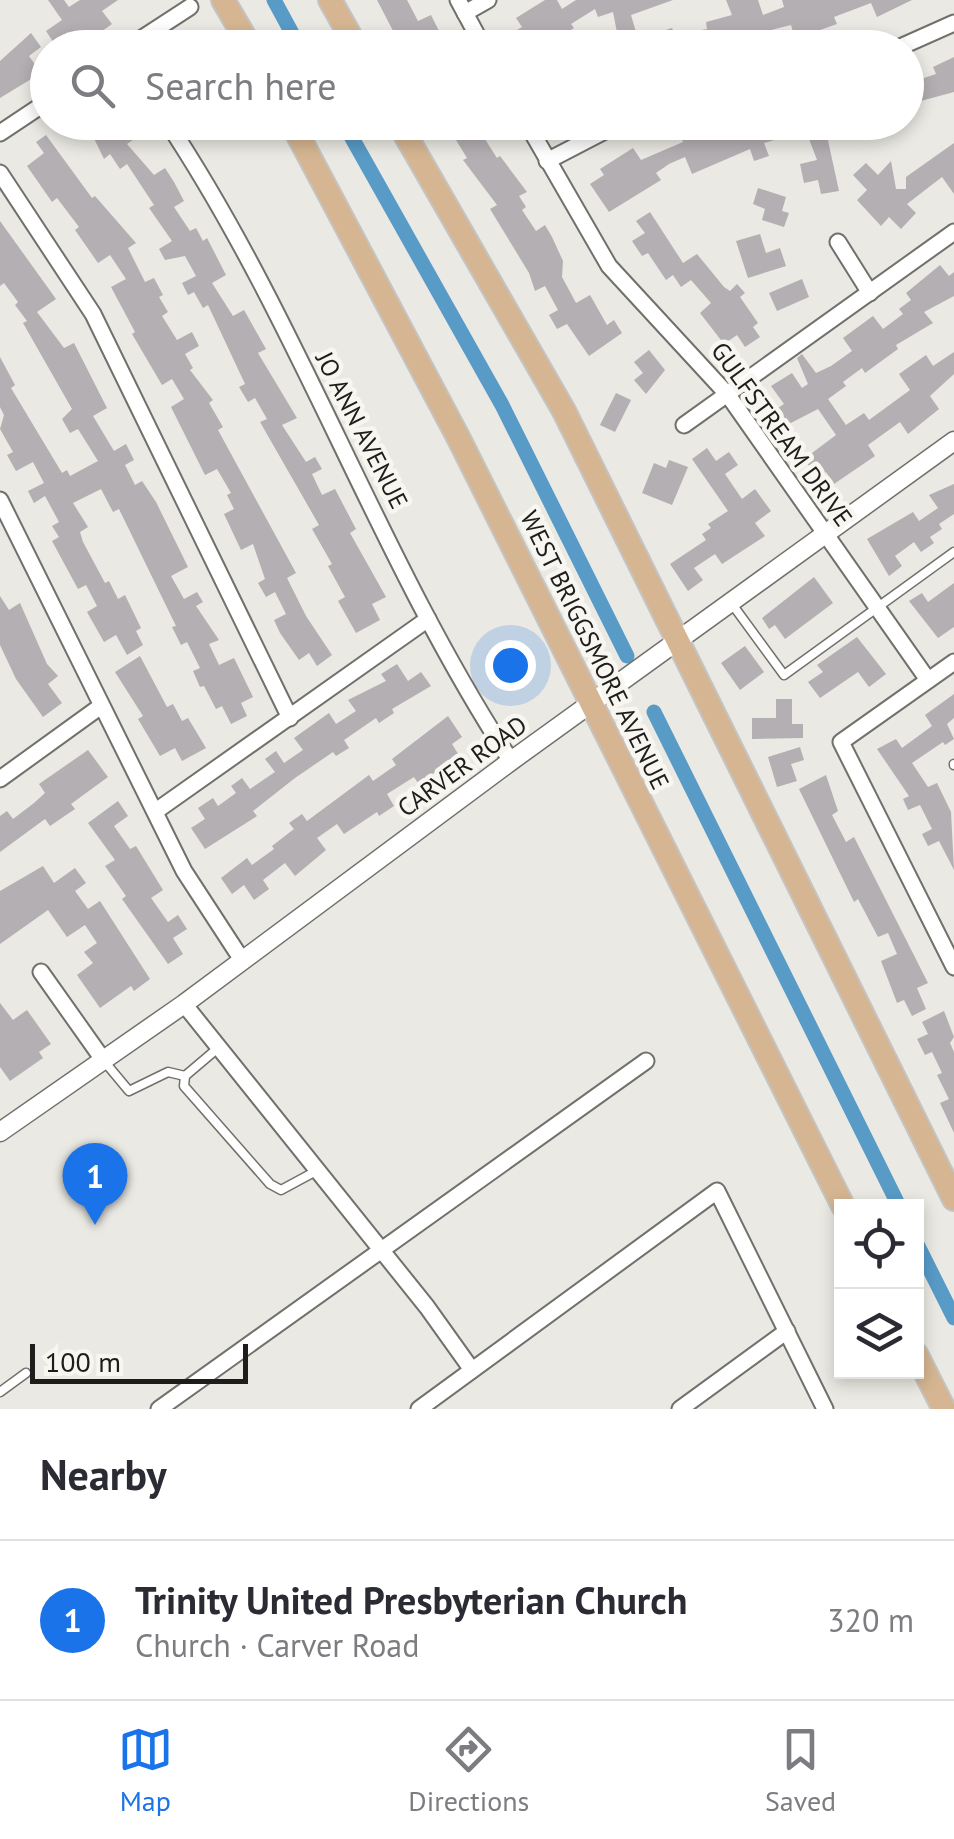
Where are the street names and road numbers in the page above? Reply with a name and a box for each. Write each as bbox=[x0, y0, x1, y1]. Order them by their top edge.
street label: GULFSTREAM DRIVE bbox=[704, 336, 860, 532]
street label: JO ANN AVENUE bbox=[308, 345, 415, 514]
street label: WEST BRIGGSMORE AVENUE bbox=[514, 505, 676, 795]
street label: CARVER ROAD bbox=[391, 708, 533, 824]

